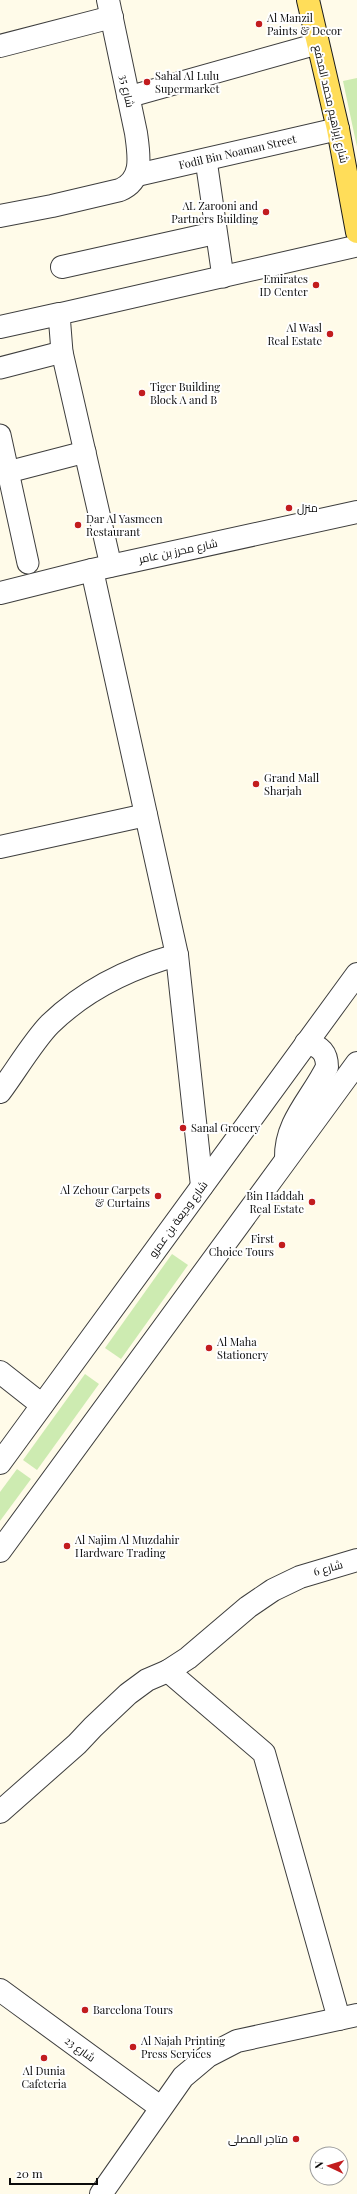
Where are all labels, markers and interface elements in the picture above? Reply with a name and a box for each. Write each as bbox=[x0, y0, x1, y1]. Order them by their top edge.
place label: Al Manzil Paints & Decor bbox=[266, 10, 342, 38]
marker: Al Manzil Paints & Decor bbox=[254, 19, 264, 29]
street label: شارع إبراهيم محمد المدفع bbox=[310, 43, 352, 165]
place label: Sahal Al Lulu Supermarket bbox=[155, 68, 220, 96]
street label: شارع 35 bbox=[116, 73, 138, 109]
marker: Sahal Al Lulu Supermarket bbox=[142, 77, 152, 87]
street label: Fodil Bin Noaman Street bbox=[177, 131, 298, 172]
place label: AL Zarooni and Partners Building bbox=[171, 198, 259, 226]
marker: AL Zarooni and Partners Building bbox=[261, 207, 271, 217]
place label: Emirates ID Center bbox=[260, 271, 308, 299]
marker: Emirates ID Center bbox=[311, 280, 321, 290]
place label: Al Wasl Real Estate bbox=[267, 320, 322, 348]
marker: Al Wasl Real Estate bbox=[325, 329, 335, 339]
place label: Tiger Building Block A and B bbox=[150, 379, 220, 407]
marker: Tiger Building Block A and B bbox=[137, 388, 147, 398]
place label: منزل bbox=[297, 500, 318, 515]
marker: منزل bbox=[284, 503, 294, 513]
place label: Dar Al Yasmeen Restaurant bbox=[86, 511, 163, 539]
marker: Dar Al Yasmeen Restaurant bbox=[73, 520, 83, 530]
street label: شارع محرز بن عامر bbox=[136, 535, 219, 567]
place label: Grand Mall Sharjah bbox=[264, 770, 319, 798]
marker: Grand Mall Sharjah bbox=[251, 779, 261, 789]
place label: Sanal Grocery bbox=[191, 1120, 261, 1135]
marker: Sanal Grocery bbox=[178, 1123, 188, 1133]
street label: شارع وديعة بن عمرو bbox=[145, 1177, 211, 1261]
place label: Al Zehour Carpets & Curtains bbox=[59, 1182, 150, 1210]
place label: Bin Haddah Real Estate bbox=[246, 1188, 305, 1216]
marker: Al Zehour Carpets & Curtains bbox=[153, 1191, 163, 1201]
marker: Bin Haddah Real Estate bbox=[307, 1197, 317, 1207]
place label: First Choice Tours bbox=[209, 1231, 274, 1259]
marker: First Choice Tours bbox=[277, 1240, 287, 1250]
place label: Al Maha Stationery bbox=[216, 1334, 268, 1362]
marker: Al Maha Stationery bbox=[204, 1343, 214, 1353]
place label: Al Najim Al Muzdahir Hardware Trading bbox=[74, 1532, 180, 1560]
marker: Al Najim Al Muzdahir Hardware Trading bbox=[62, 1541, 72, 1551]
street label: شارع 6 bbox=[312, 1556, 344, 1580]
place label: Barcelona Tours bbox=[93, 2002, 173, 2017]
marker: Barcelona Tours bbox=[80, 2005, 90, 2015]
street label: شارع 23 bbox=[61, 2032, 99, 2066]
place label: Al Najah Printing Press Services bbox=[140, 2033, 225, 2061]
marker: Al Najah Printing Press Services bbox=[128, 2042, 138, 2052]
marker: Al Dunia Cafeteria bbox=[39, 2053, 49, 2063]
place label: Al Dunia Cafeteria bbox=[21, 2063, 67, 2091]
place label: متاجر المصلى bbox=[228, 2131, 288, 2146]
marker: متاجر المصلى bbox=[291, 2134, 301, 2144]
north arrow bbox=[309, 2146, 349, 2186]
scale bar bbox=[10, 2160, 97, 2186]
text: N bbox=[311, 2161, 326, 2170]
text: 20 m bbox=[16, 2165, 43, 2181]

